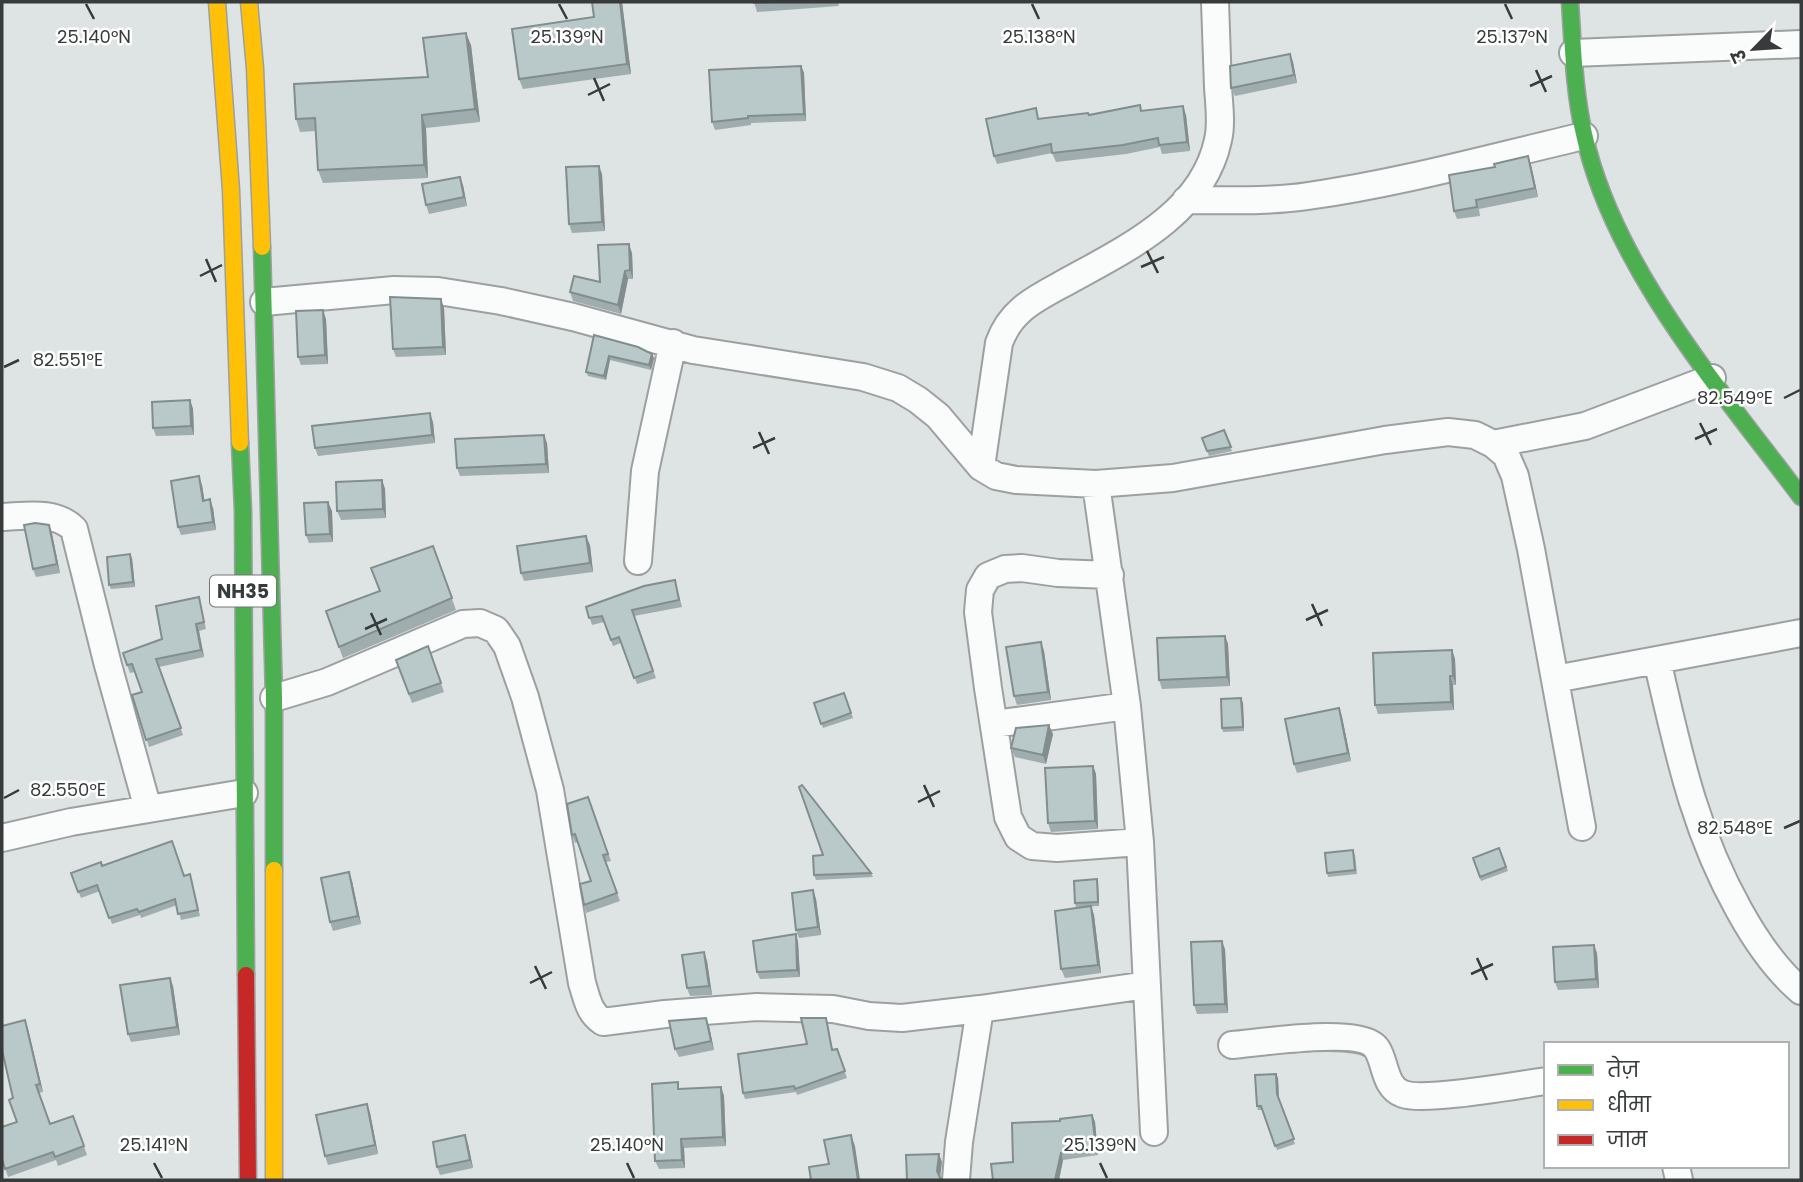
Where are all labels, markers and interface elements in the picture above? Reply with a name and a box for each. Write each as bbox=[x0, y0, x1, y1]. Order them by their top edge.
north arrow bbox=[1719, 14, 1789, 84]
text: 25.140°N bbox=[57, 24, 131, 49]
text: 25.139°N bbox=[530, 24, 604, 49]
text: 25.138°N bbox=[1002, 24, 1076, 49]
text: 25.137°N bbox=[1476, 24, 1548, 49]
text: उ bbox=[1724, 44, 1754, 67]
text: 82.551°E bbox=[33, 347, 103, 372]
text: 82.549°E bbox=[1697, 385, 1773, 410]
road number: NH35 bbox=[210, 576, 276, 606]
text: 82.550°E bbox=[30, 777, 106, 802]
text: 82.548°E bbox=[1697, 815, 1773, 840]
legend bbox=[1544, 1042, 1789, 1168]
text: तेज़ bbox=[1606, 1055, 1641, 1084]
text: धीमा bbox=[1607, 1090, 1652, 1119]
text: जाम bbox=[1606, 1125, 1649, 1154]
text: 25.141°N bbox=[120, 1132, 188, 1157]
text: 25.140°N bbox=[590, 1132, 664, 1157]
text: 25.139°N bbox=[1063, 1132, 1137, 1157]

